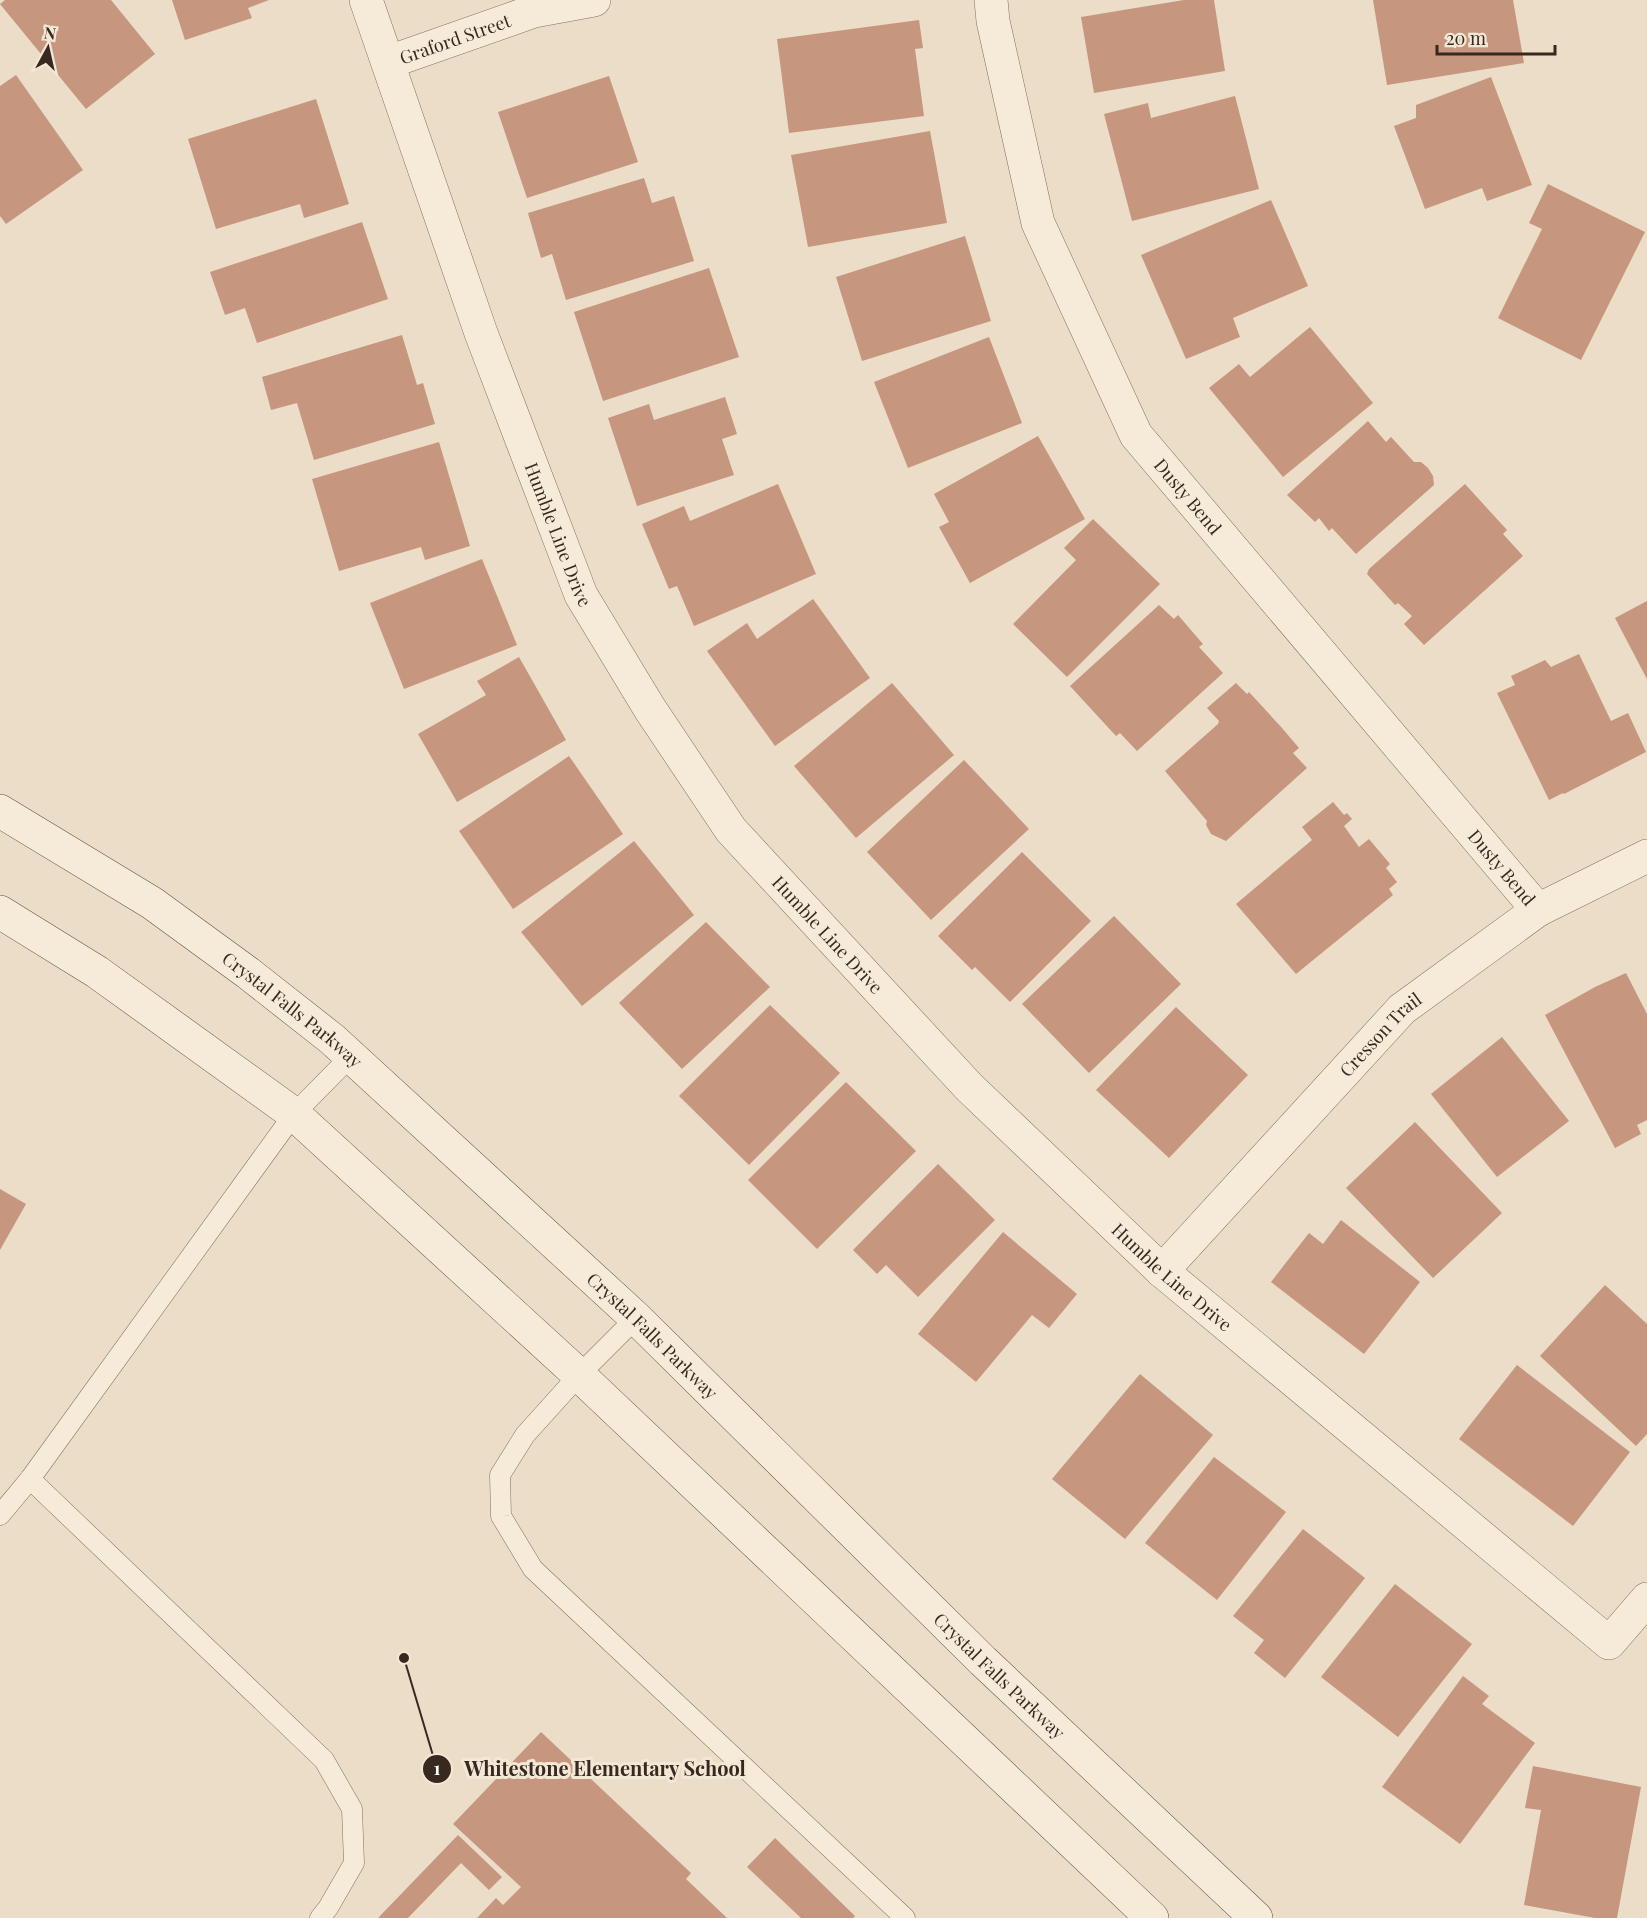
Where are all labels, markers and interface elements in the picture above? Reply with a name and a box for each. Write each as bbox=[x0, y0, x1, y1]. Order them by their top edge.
street label: Graford Street bbox=[396, 8, 514, 69]
north arrow bbox=[18, 18, 78, 78]
scale bar bbox=[1437, 18, 1556, 56]
text: N bbox=[43, 21, 58, 44]
text: 20 m bbox=[1446, 26, 1486, 50]
street label: Dusty Bend bbox=[1149, 453, 1227, 540]
street label: Humble Line Drive bbox=[519, 459, 597, 611]
street label: Dusty Bend bbox=[1463, 824, 1541, 911]
street label: Humble Line Drive bbox=[767, 870, 888, 999]
street label: Crystal Falls Parkway bbox=[218, 946, 367, 1073]
street label: Cresson Trail bbox=[1334, 987, 1426, 1082]
street label: Humble Line Drive bbox=[1107, 1218, 1237, 1336]
street label: Crystal Falls Parkway bbox=[582, 1267, 723, 1404]
street label: Crystal Falls Parkway bbox=[929, 1607, 1070, 1744]
callout: Whitestone Elementary School bbox=[422, 1750, 758, 1788]
text: Whitestone Elementary School bbox=[463, 1754, 746, 1781]
text: 1 bbox=[434, 1756, 441, 1780]

